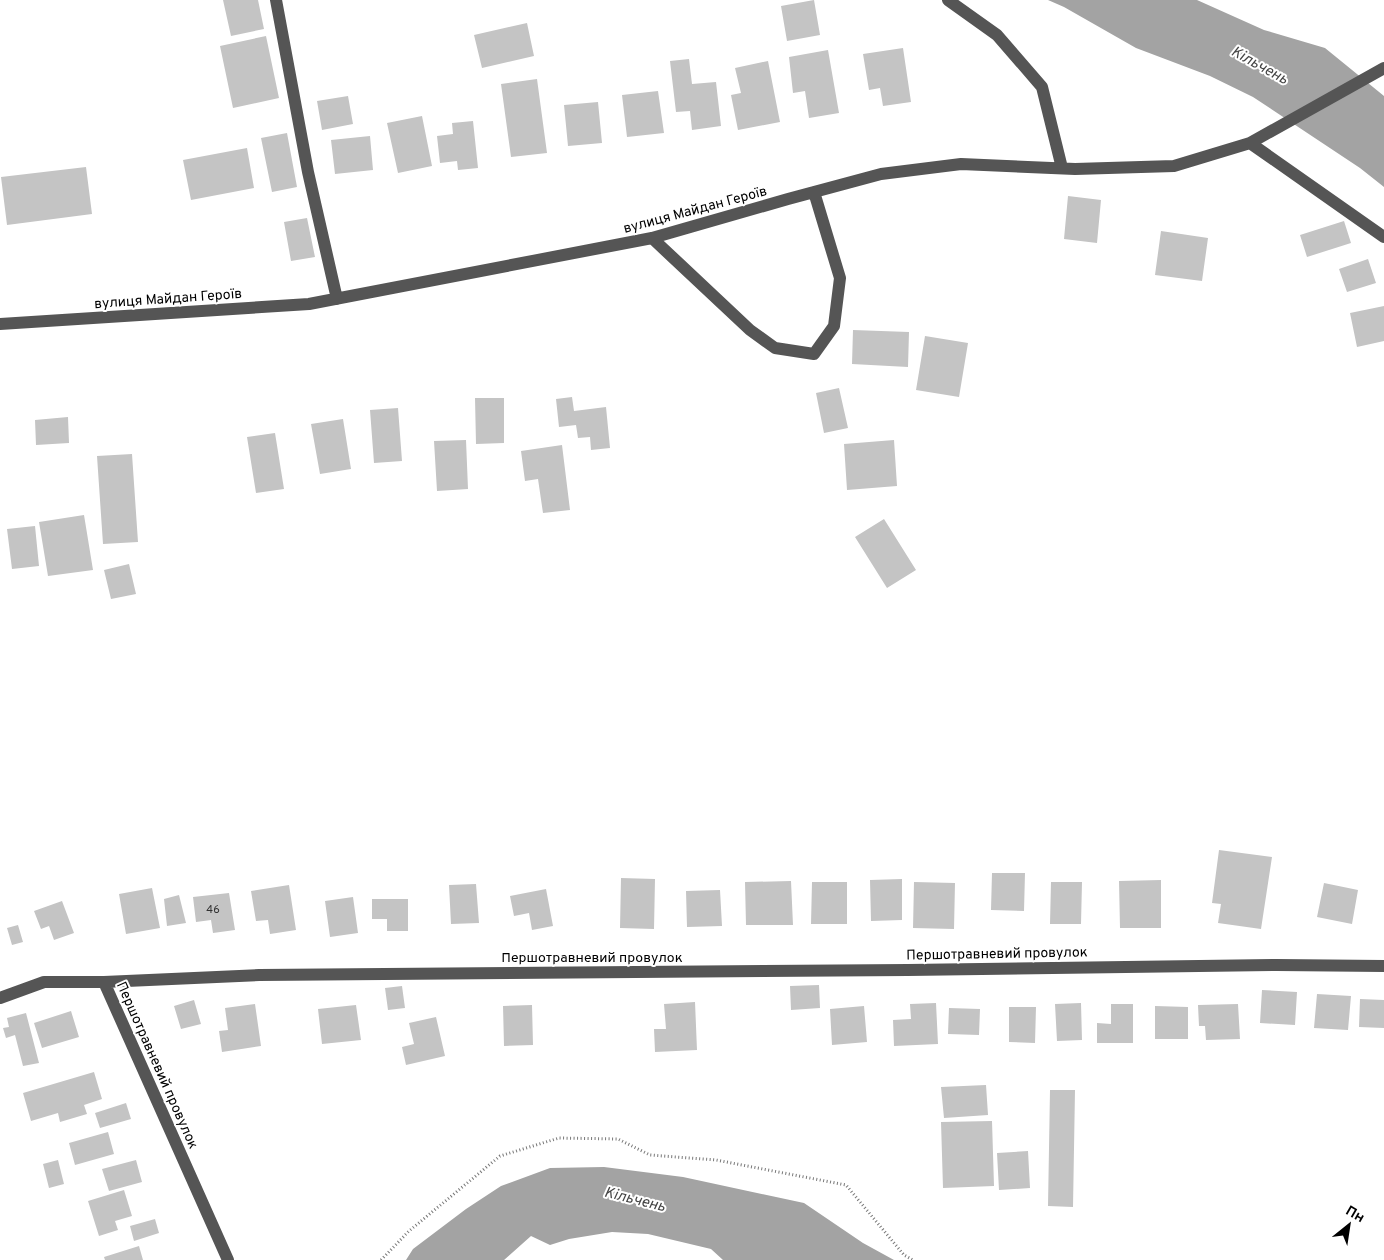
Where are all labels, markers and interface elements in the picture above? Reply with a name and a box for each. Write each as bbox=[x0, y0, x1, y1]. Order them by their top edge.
water label: Кільчень bbox=[1227, 43, 1291, 90]
street label: вулиця Майдан Героїв bbox=[622, 183, 769, 238]
street label: вулиця Майдан Героїв bbox=[94, 286, 243, 313]
house number: 46 bbox=[206, 903, 220, 917]
street label: Першотравневий провулок bbox=[906, 944, 1088, 965]
street label: Першотравневий провулок bbox=[501, 950, 683, 967]
street label: Першотравневий провулок bbox=[112, 979, 201, 1152]
water label: Кільчень bbox=[602, 1184, 667, 1217]
north arrow bbox=[1324, 1200, 1374, 1250]
text: Пн bbox=[1342, 1203, 1367, 1227]

